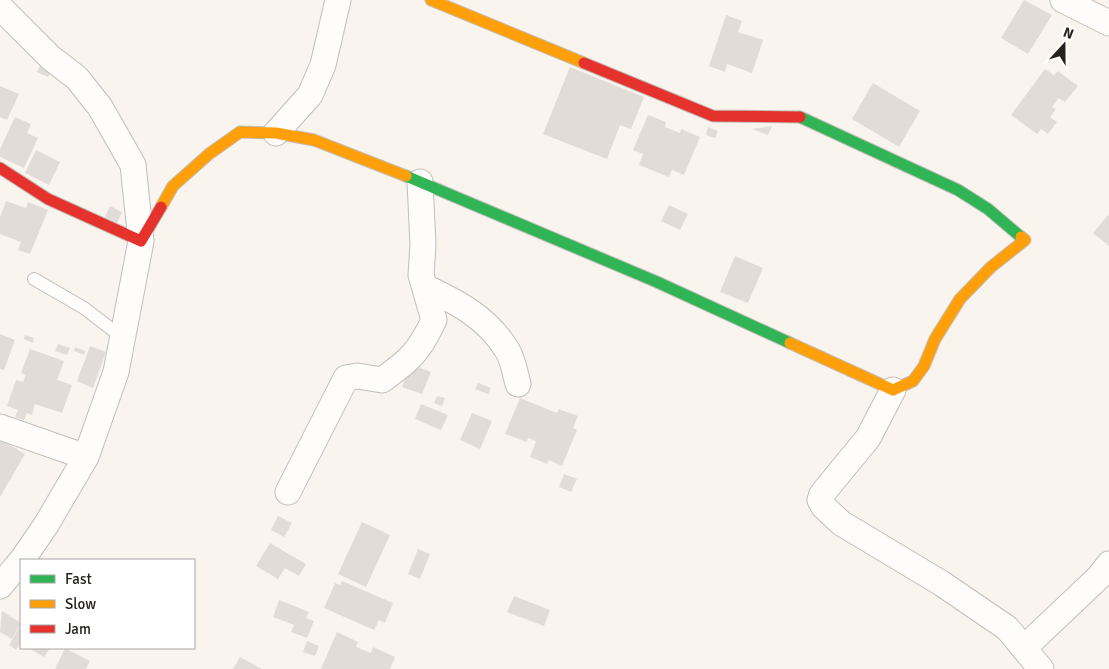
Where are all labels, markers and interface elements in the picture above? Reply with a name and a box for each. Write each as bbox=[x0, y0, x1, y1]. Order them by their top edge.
north arrow bbox=[1039, 20, 1089, 70]
text: N bbox=[1061, 24, 1076, 43]
legend bbox=[20, 559, 195, 649]
text: Fast bbox=[65, 570, 92, 588]
text: Slow bbox=[65, 595, 96, 613]
text: Jam bbox=[65, 620, 91, 638]

